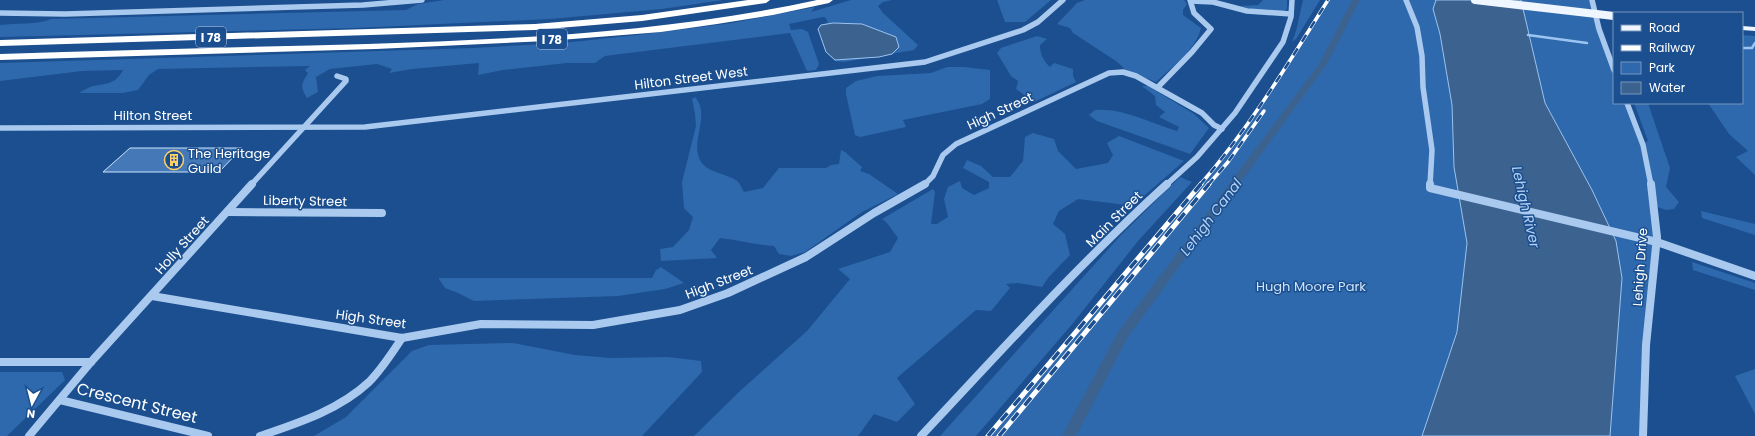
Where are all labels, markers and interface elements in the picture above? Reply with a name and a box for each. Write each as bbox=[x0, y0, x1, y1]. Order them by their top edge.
legend bbox=[1613, 12, 1743, 104]
text: Road bbox=[1649, 19, 1680, 36]
road number: I 78 bbox=[196, 27, 226, 47]
road number: I 78 bbox=[537, 29, 567, 49]
text: Railway bbox=[1649, 39, 1695, 56]
text: Park bbox=[1649, 59, 1676, 76]
street label: Hilton Street West bbox=[633, 62, 749, 94]
text: Water bbox=[1649, 79, 1686, 96]
street label: High Street bbox=[964, 87, 1036, 135]
street label: Hilton Street bbox=[114, 106, 192, 125]
place label: The Heritage Guild bbox=[188, 144, 270, 178]
building icon: The Heritage Guild bbox=[163, 149, 185, 171]
water label: Lehigh River bbox=[1507, 164, 1545, 251]
water label: Lehigh Canal bbox=[1175, 174, 1247, 260]
street label: Main Street bbox=[1081, 186, 1147, 252]
street label: Liberty Street bbox=[263, 191, 347, 211]
street label: Holly Street bbox=[151, 211, 214, 278]
street label: Lehigh Drive bbox=[1628, 227, 1652, 307]
street label: High Street bbox=[683, 260, 756, 304]
park label: Hugh Moore Park bbox=[1256, 277, 1366, 296]
street label: High Street bbox=[335, 305, 408, 333]
street label: Crescent Street bbox=[74, 377, 200, 429]
north arrow bbox=[12, 384, 52, 424]
text: N bbox=[26, 405, 36, 422]

